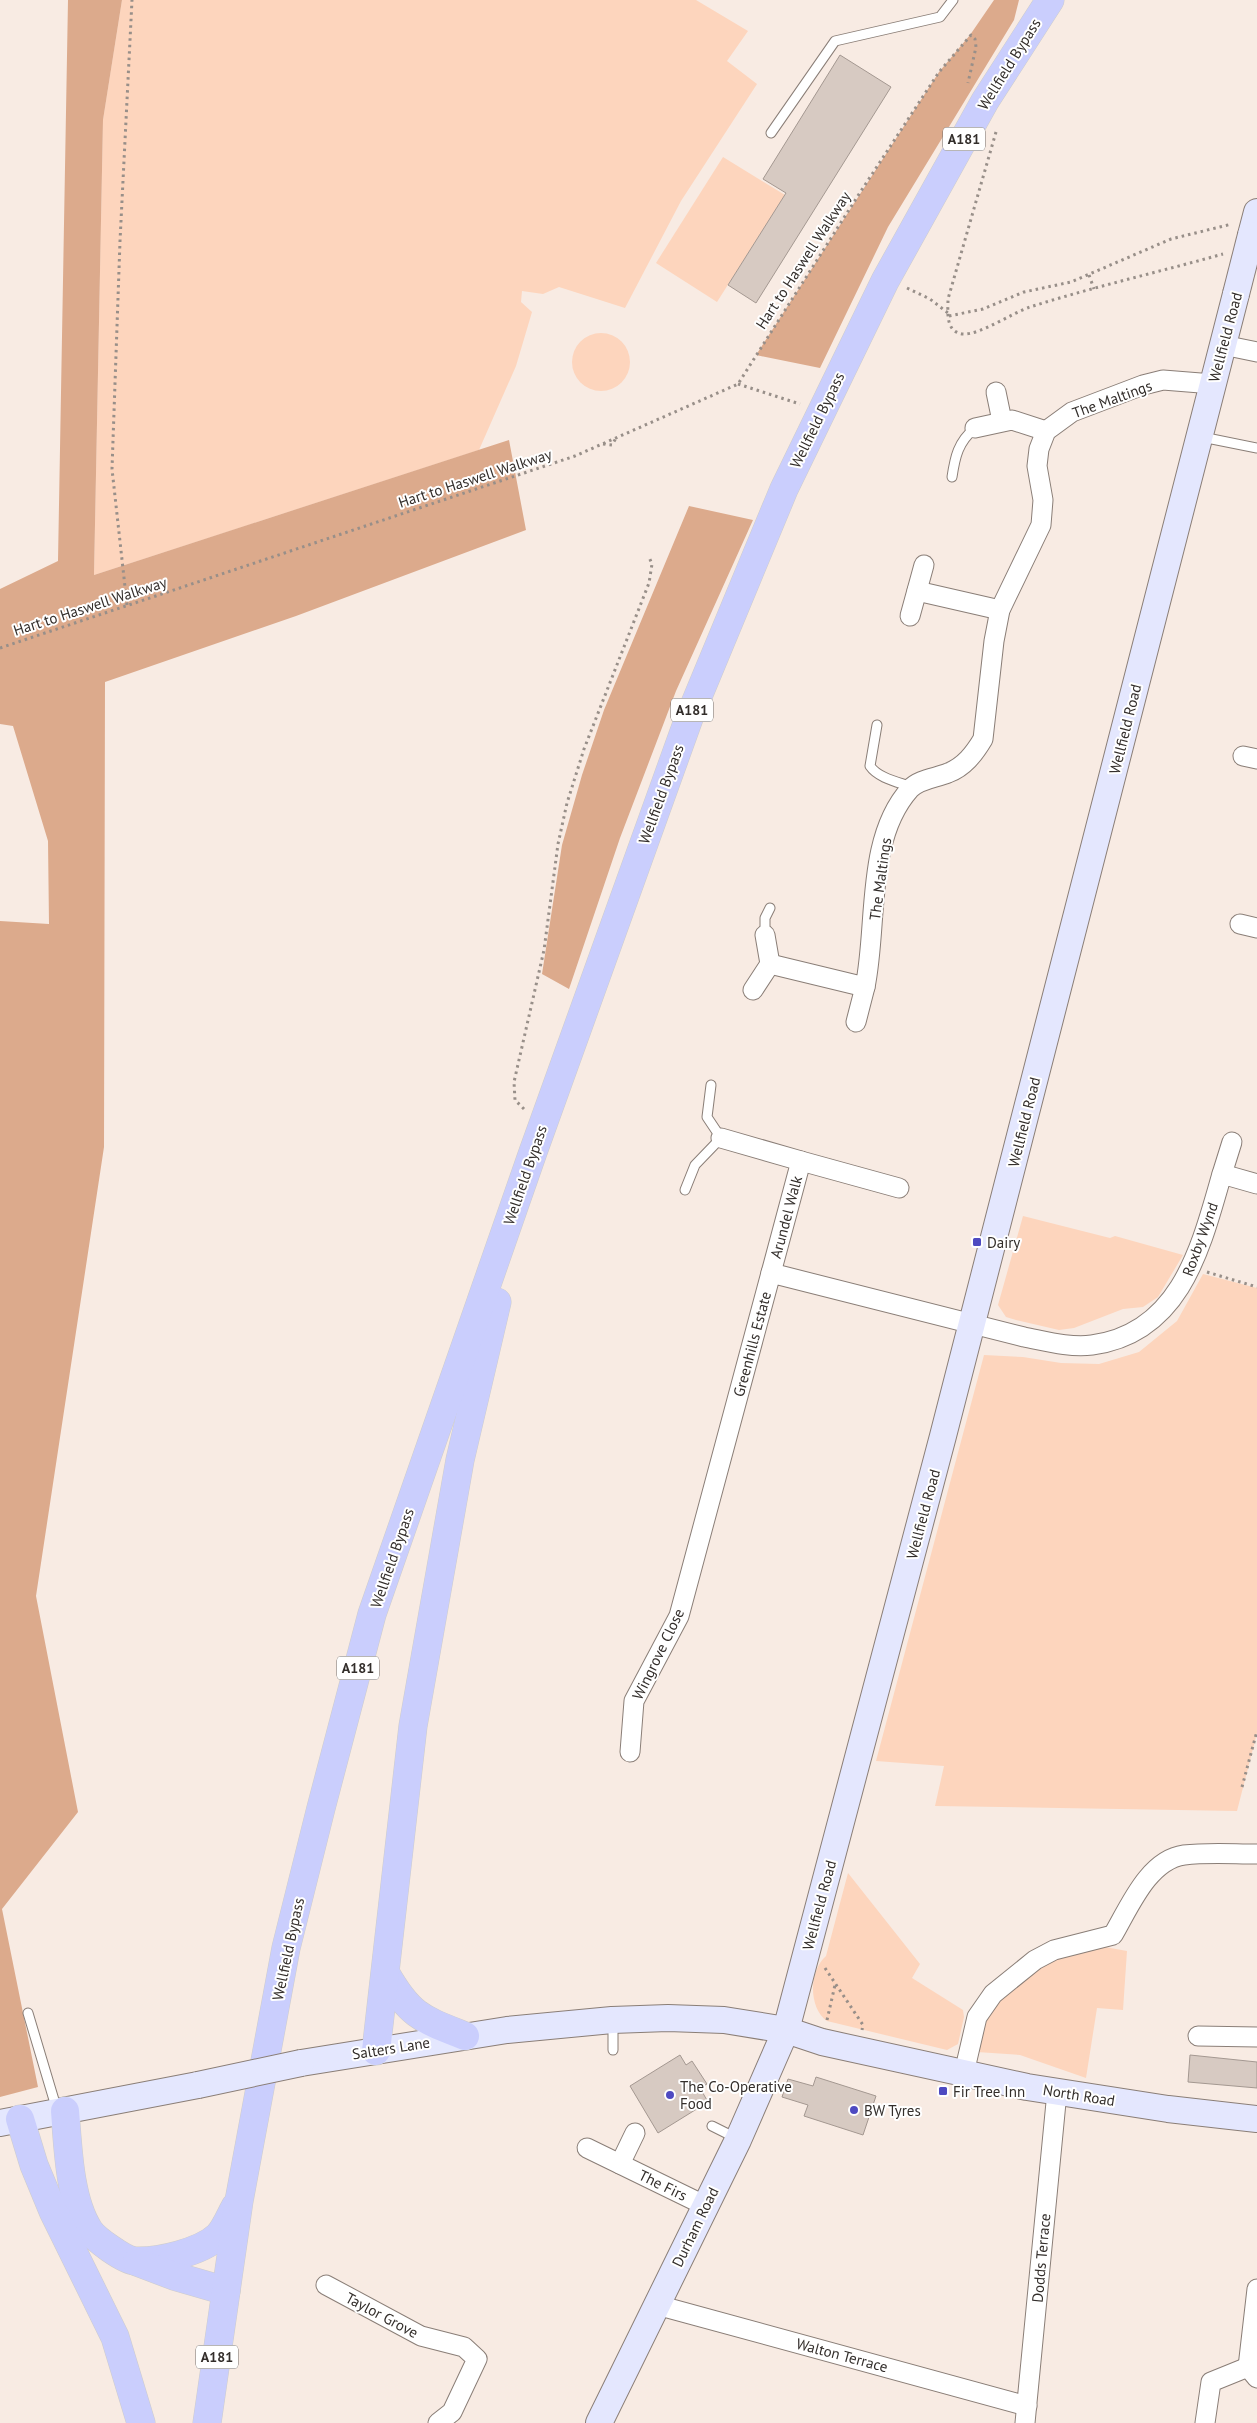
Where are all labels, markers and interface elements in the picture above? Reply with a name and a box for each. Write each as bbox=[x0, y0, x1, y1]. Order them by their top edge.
street label: Wellfield Bypass bbox=[973, 15, 1045, 113]
road number: A181 bbox=[943, 128, 985, 150]
street label: Hart to Haswell Walkway bbox=[751, 188, 855, 332]
street label: Wellfield Road bbox=[1204, 290, 1246, 384]
street label: Wellfield Bypass bbox=[786, 369, 848, 471]
street label: The Maltings bbox=[1070, 376, 1154, 422]
street label: Hart to Haswell Walkway bbox=[396, 444, 554, 512]
street label: Hart to Haswell Walkway bbox=[11, 572, 169, 640]
street label: Wellfield Road bbox=[1105, 682, 1145, 776]
road number: A181 bbox=[671, 698, 713, 722]
street label: Wellfield Bypass bbox=[634, 742, 688, 846]
street label: The Maltings bbox=[865, 836, 895, 922]
street label: Wellfield Road bbox=[1004, 1075, 1044, 1169]
street label: Wellfield Bypass bbox=[499, 1123, 551, 1227]
street label: Arundel Walk bbox=[766, 1173, 806, 1260]
street label: Roxby Wynd bbox=[1178, 1199, 1222, 1279]
place label: Dairy bbox=[987, 1233, 1020, 1252]
marker: Dairy bbox=[971, 1236, 983, 1248]
street label: Greenhills Estate bbox=[729, 1289, 775, 1399]
street label: Wellfield Road bbox=[902, 1467, 944, 1561]
street label: Wellfield Bypass bbox=[366, 1506, 418, 1610]
street label: Wingrove Close bbox=[628, 1605, 688, 1703]
road number: A181 bbox=[337, 1656, 379, 1680]
street label: Wellfield Road bbox=[798, 1858, 840, 1952]
street label: Wellfield Bypass bbox=[268, 1896, 308, 2002]
street label: Salters Lane bbox=[351, 2032, 431, 2064]
place label: The Co-Operative Food bbox=[680, 2077, 792, 2113]
street label: North Road bbox=[1042, 2080, 1116, 2110]
place label: Fir Tree Inn bbox=[953, 2082, 1025, 2101]
marker: Fir Tree Inn bbox=[937, 2085, 949, 2097]
marker: The Co-Operative Food bbox=[664, 2089, 676, 2101]
place label: BW Tyres bbox=[864, 2101, 921, 2120]
marker: BW Tyres bbox=[848, 2104, 860, 2116]
street label: The Firs bbox=[636, 2165, 690, 2205]
street label: Durham Road bbox=[667, 2184, 723, 2270]
street label: Dodds Terrace bbox=[1028, 2213, 1054, 2303]
street label: Taylor Grove bbox=[342, 2288, 422, 2342]
street label: Walton Terrace bbox=[794, 2334, 890, 2376]
road number: A181 bbox=[196, 2346, 238, 2368]

